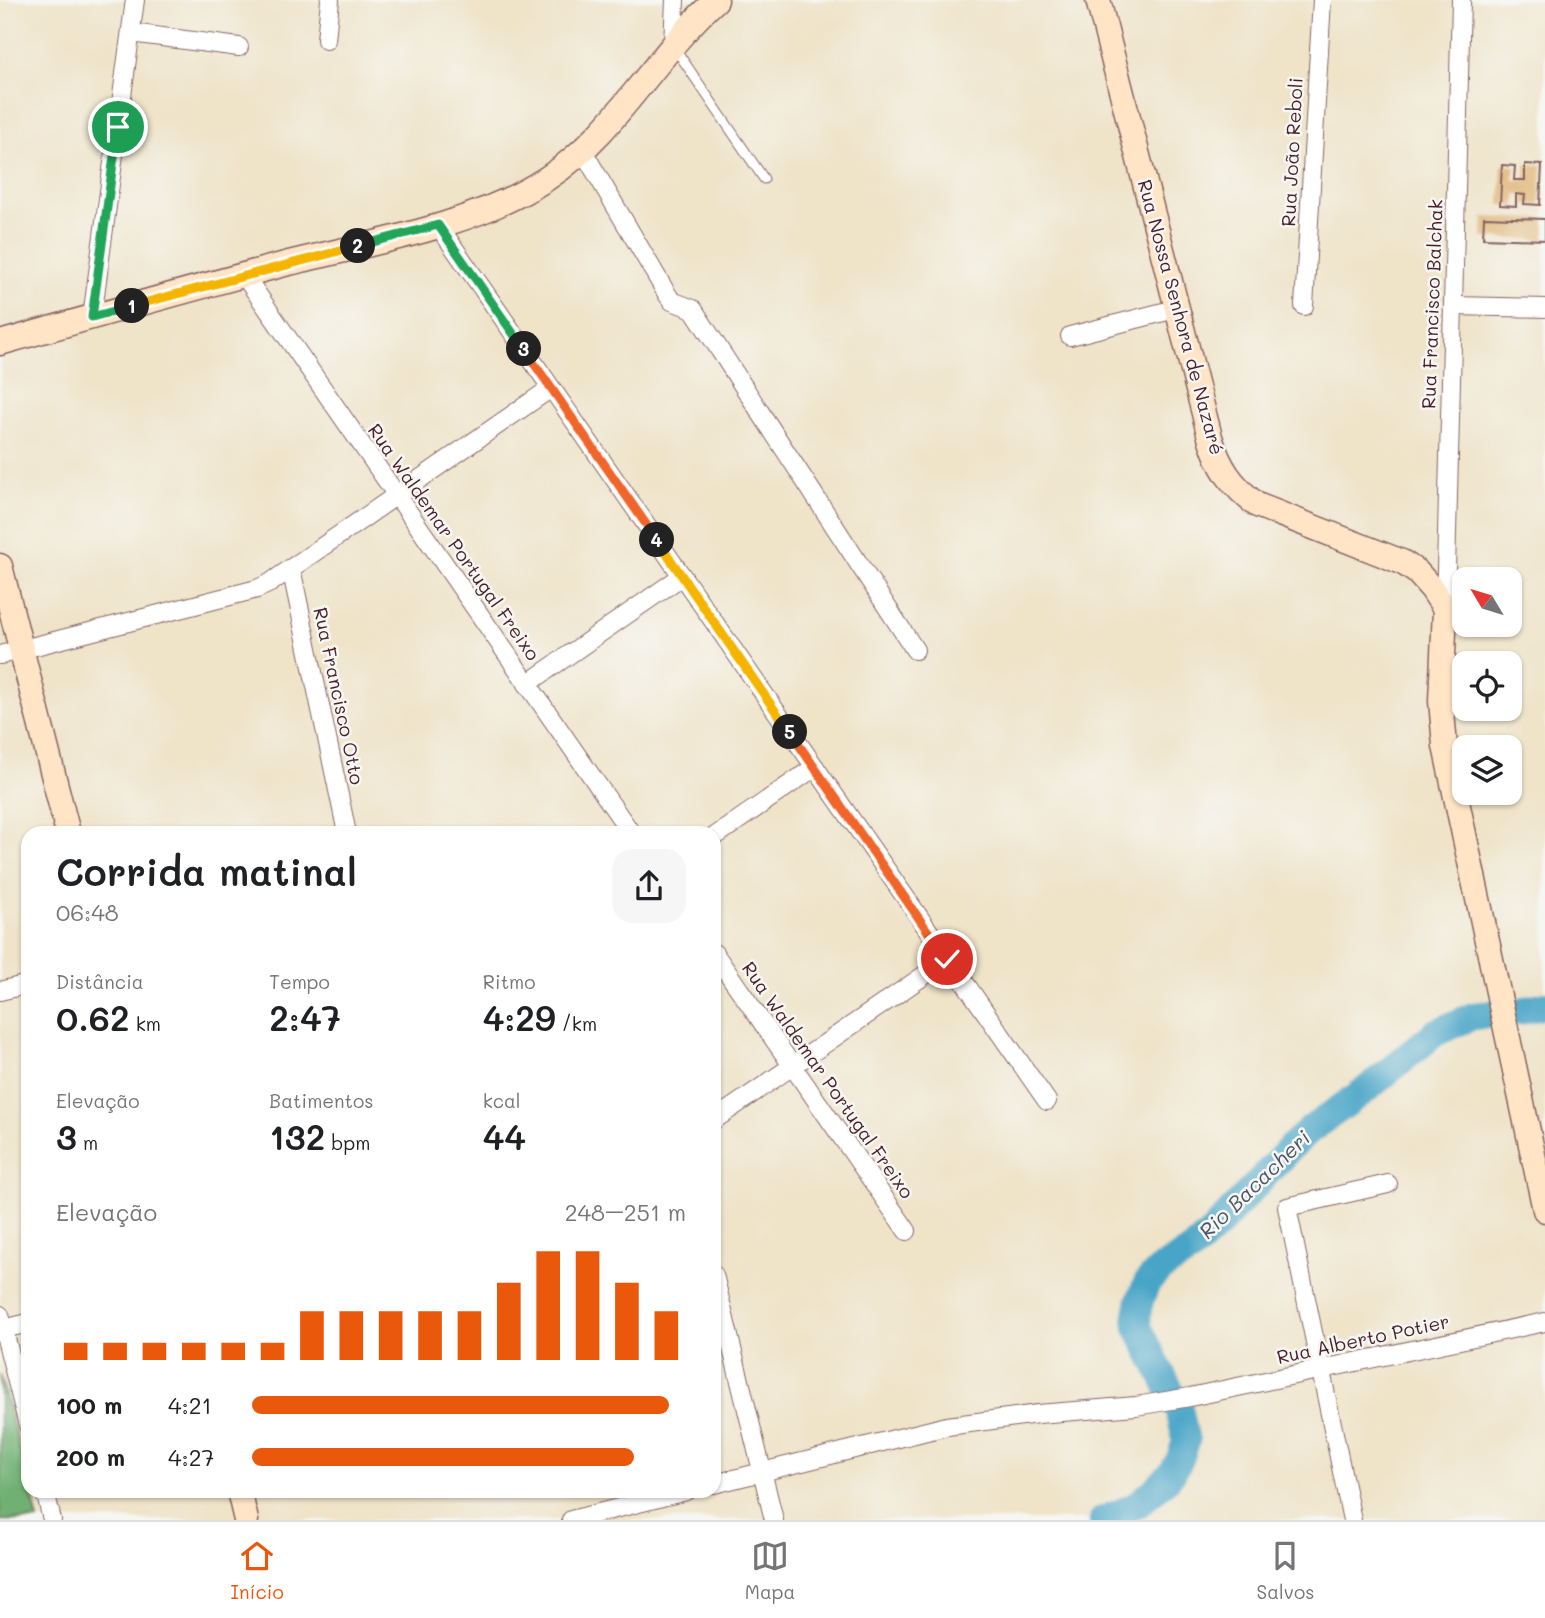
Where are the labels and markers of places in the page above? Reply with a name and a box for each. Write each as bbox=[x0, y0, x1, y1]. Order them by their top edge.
pin bbox=[88, 97, 148, 157]
pin: 2 bbox=[340, 229, 376, 264]
pin: 1 bbox=[114, 288, 150, 324]
pin: 3 bbox=[506, 332, 542, 366]
pin: 4 bbox=[640, 522, 674, 558]
pin: 5 bbox=[772, 714, 808, 750]
pin bbox=[917, 929, 977, 989]

